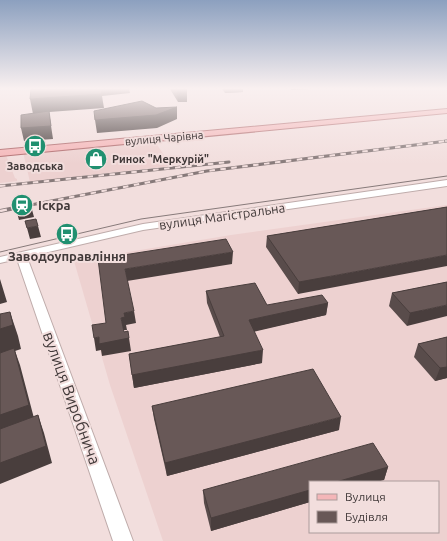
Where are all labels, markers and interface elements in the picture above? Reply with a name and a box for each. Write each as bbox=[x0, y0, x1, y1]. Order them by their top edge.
street label: вулиця Чарівна bbox=[124, 129, 204, 147]
bus stop icon: Заводська bbox=[22, 133, 48, 159]
shop icon: Ринок "Меркурій" bbox=[83, 146, 109, 172]
place label: Ринок "Меркурій" bbox=[112, 153, 209, 165]
place label: Заводська bbox=[7, 160, 63, 172]
station icon: Іскра bbox=[9, 192, 35, 218]
place label: Іскра bbox=[38, 198, 71, 212]
street label: вулиця Магістральна bbox=[158, 200, 286, 232]
bus stop icon: Заводоуправління bbox=[54, 221, 80, 247]
place label: Заводоуправління bbox=[8, 249, 126, 263]
street label: вулиця Виробнича bbox=[40, 329, 104, 467]
legend bbox=[309, 481, 439, 533]
text: Вулиця bbox=[345, 490, 386, 503]
text: Будівля bbox=[345, 510, 388, 523]

